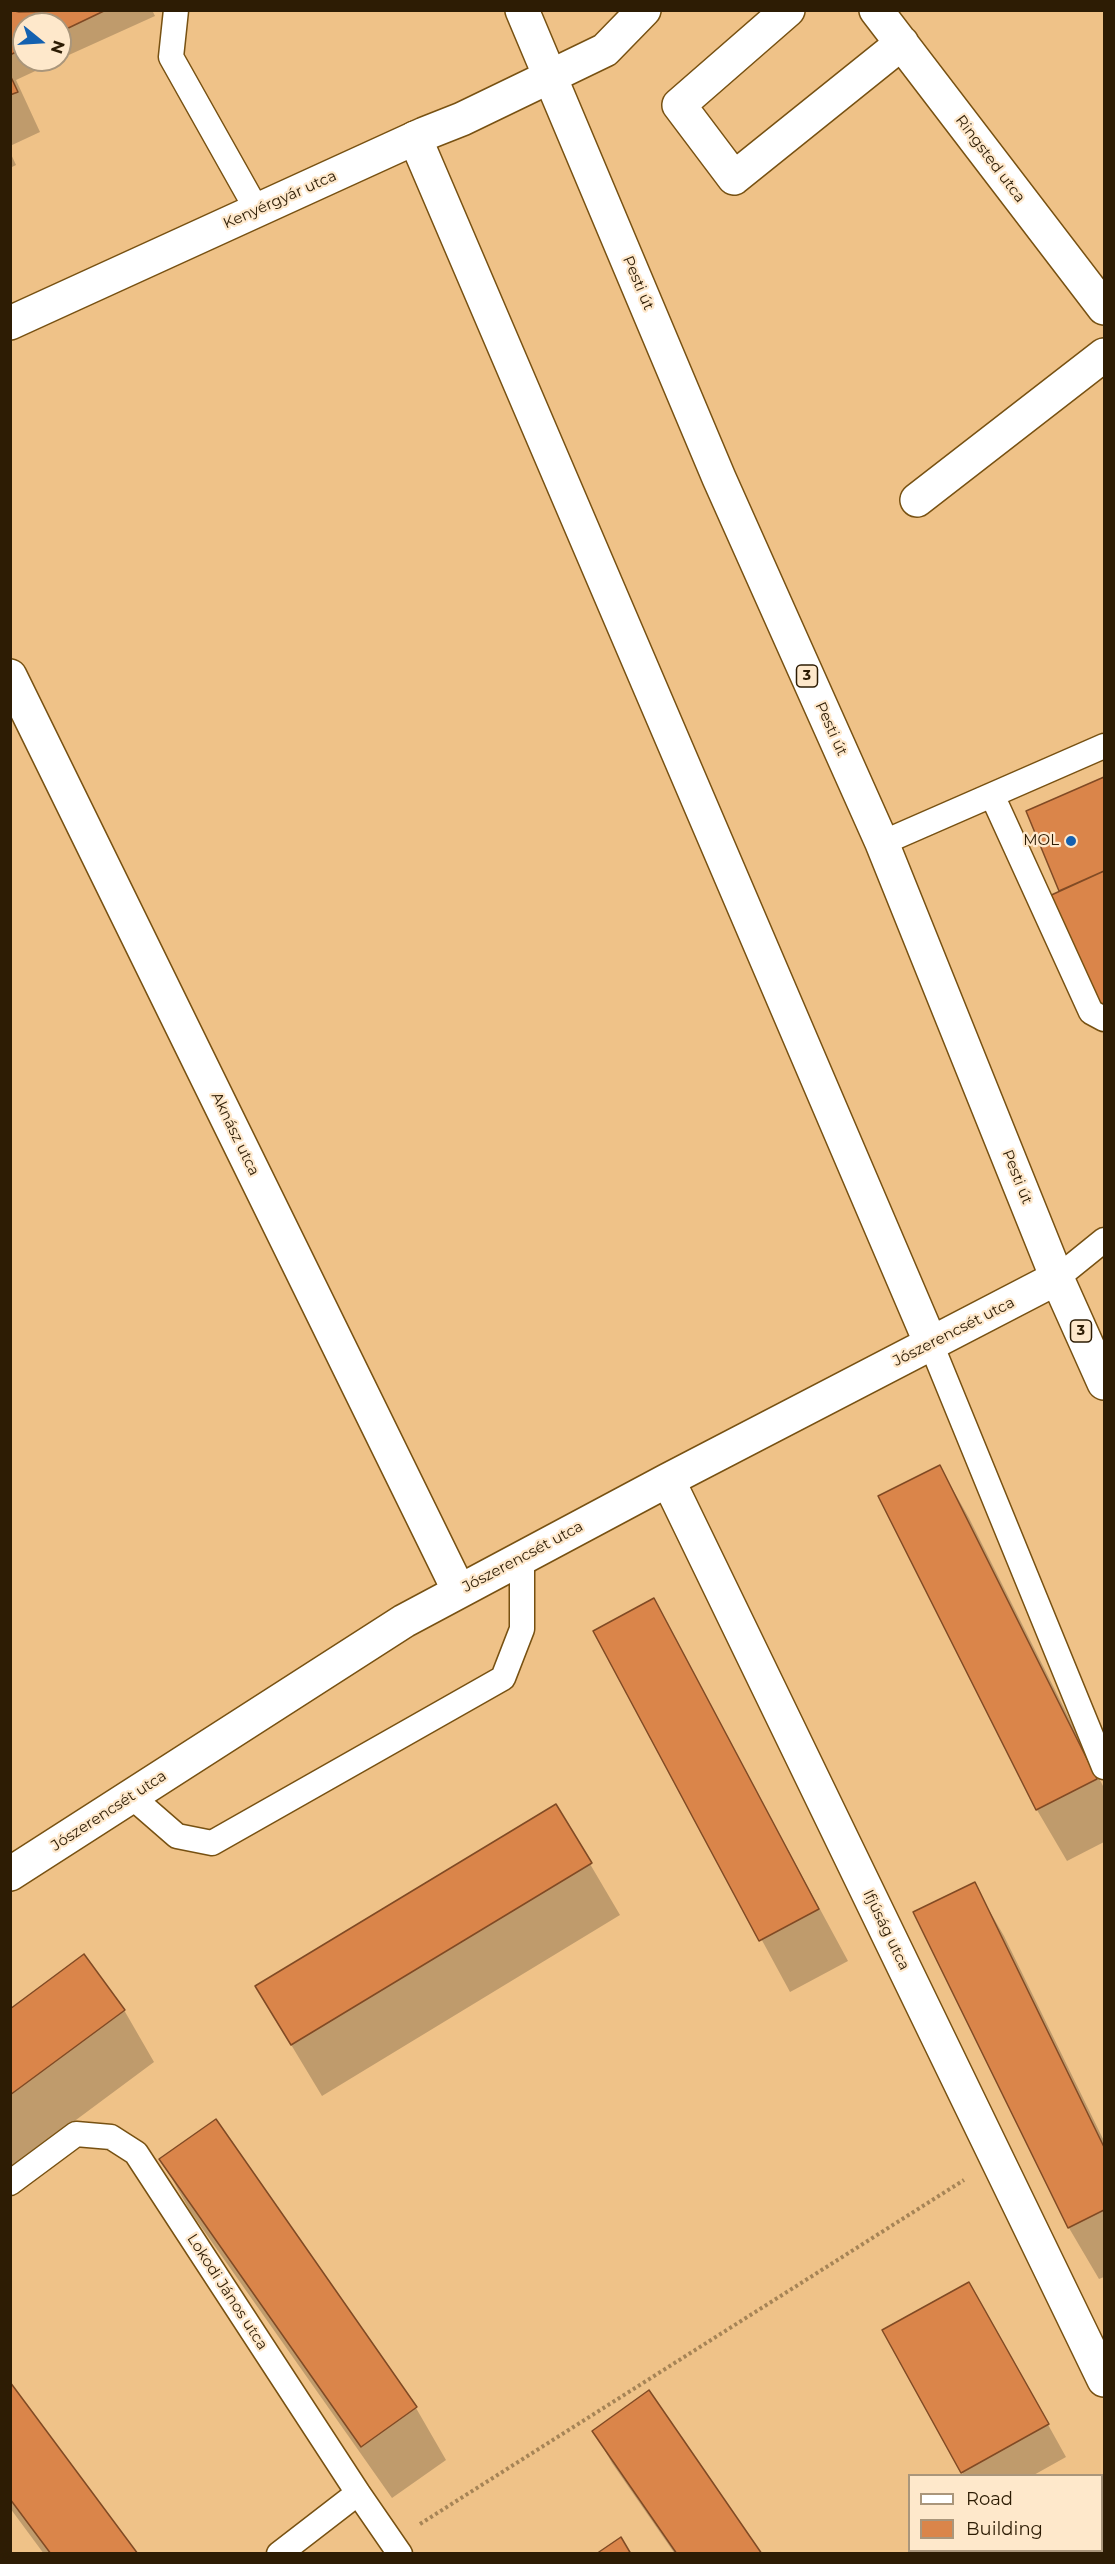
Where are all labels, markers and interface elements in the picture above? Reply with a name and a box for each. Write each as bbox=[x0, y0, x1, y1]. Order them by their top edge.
north arrow bbox=[12, 12, 72, 72]
text: N bbox=[47, 38, 69, 56]
street label: Ringsted utca bbox=[951, 112, 1029, 206]
street label: Kenyérgyár utca bbox=[221, 167, 339, 233]
street label: Pesti út bbox=[619, 253, 657, 313]
road number: 3 bbox=[796, 665, 818, 687]
street label: Pesti út bbox=[811, 699, 851, 759]
place label: MOL bbox=[1023, 832, 1059, 850]
marker: MOL bbox=[1064, 834, 1078, 848]
street label: Aknász utca bbox=[207, 1089, 263, 1179]
street label: Pesti út bbox=[998, 1147, 1036, 1207]
street label: Jószerencsét utca bbox=[890, 1294, 1018, 1370]
road number: 3 bbox=[1070, 1320, 1092, 1342]
street label: Jószerencsét utca bbox=[460, 1518, 586, 1596]
street label: Jószerencsét utca bbox=[48, 1767, 170, 1855]
street label: Ifjúság utca bbox=[859, 1887, 913, 1973]
street label: Lokodi János utca bbox=[183, 2231, 271, 2353]
legend bbox=[908, 2474, 1103, 2552]
text: Road bbox=[966, 2488, 1013, 2510]
text: Building bbox=[966, 2518, 1043, 2540]

